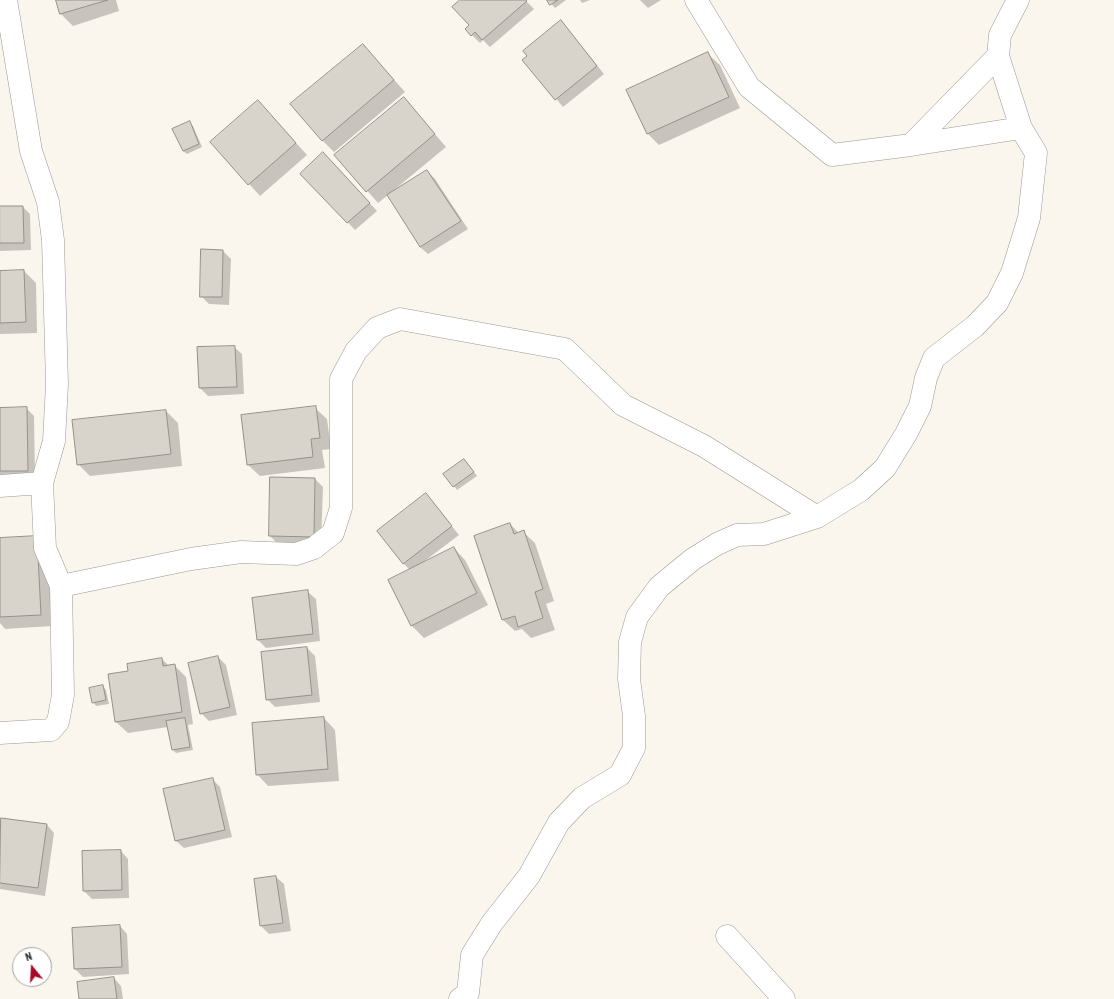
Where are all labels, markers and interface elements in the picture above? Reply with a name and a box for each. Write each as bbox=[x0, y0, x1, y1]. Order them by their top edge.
north arrow bbox=[12, 947, 52, 987]
text: N bbox=[24, 949, 34, 964]

